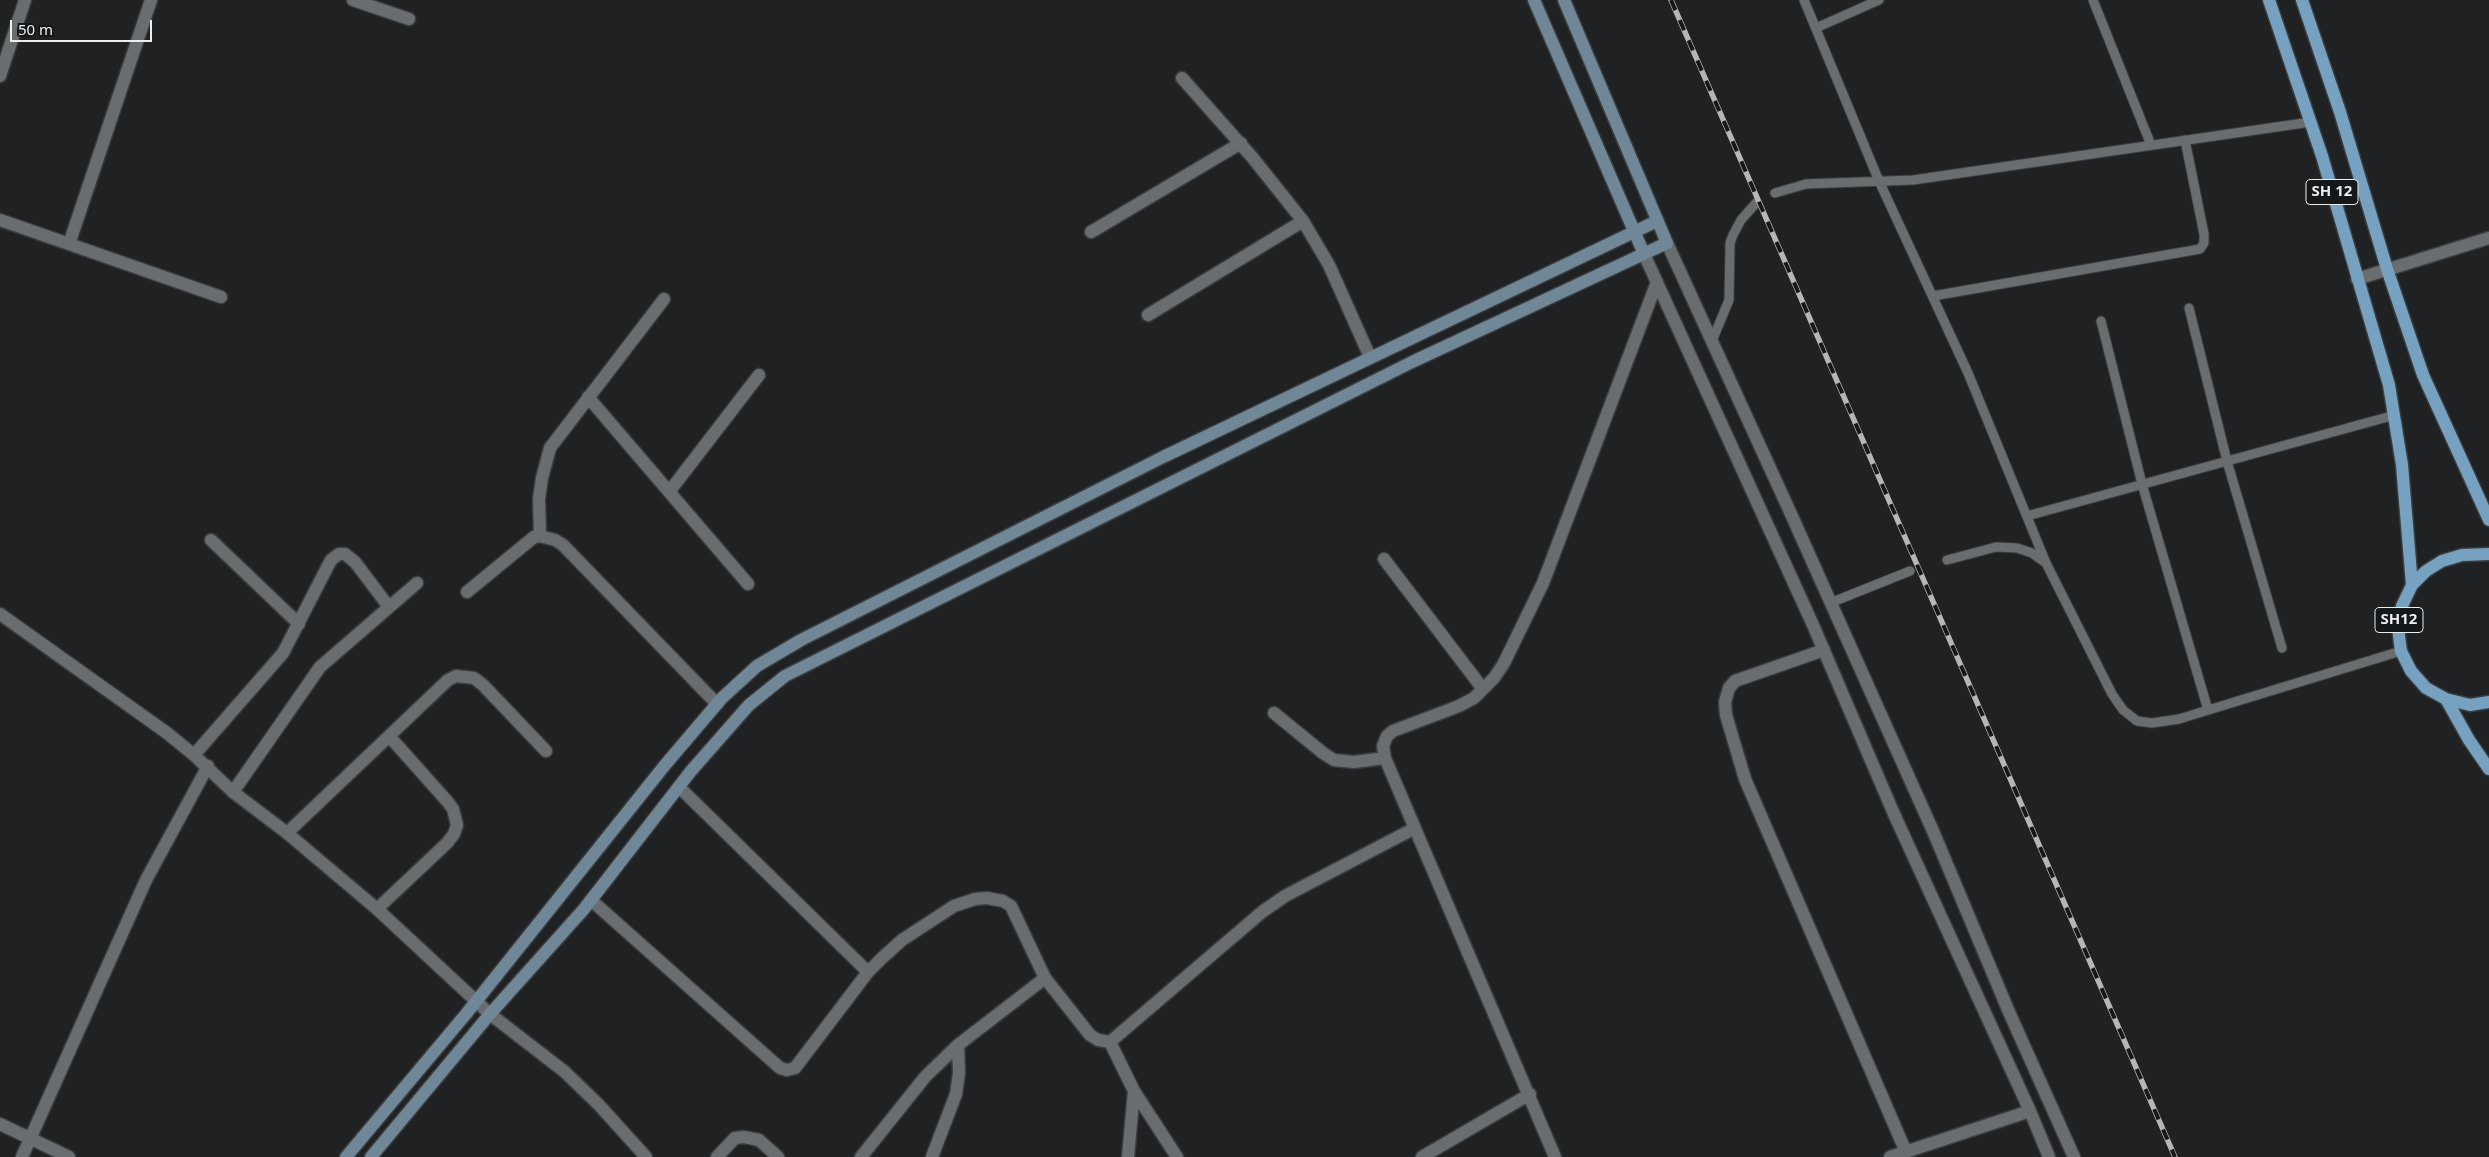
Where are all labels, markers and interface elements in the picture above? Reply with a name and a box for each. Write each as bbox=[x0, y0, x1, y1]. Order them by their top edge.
scale bar bbox=[12, 10, 155, 42]
text: 50 m bbox=[18, 19, 53, 39]
road number: SH 12 bbox=[2306, 180, 2358, 204]
road number: SH12 bbox=[2375, 608, 2423, 632]

